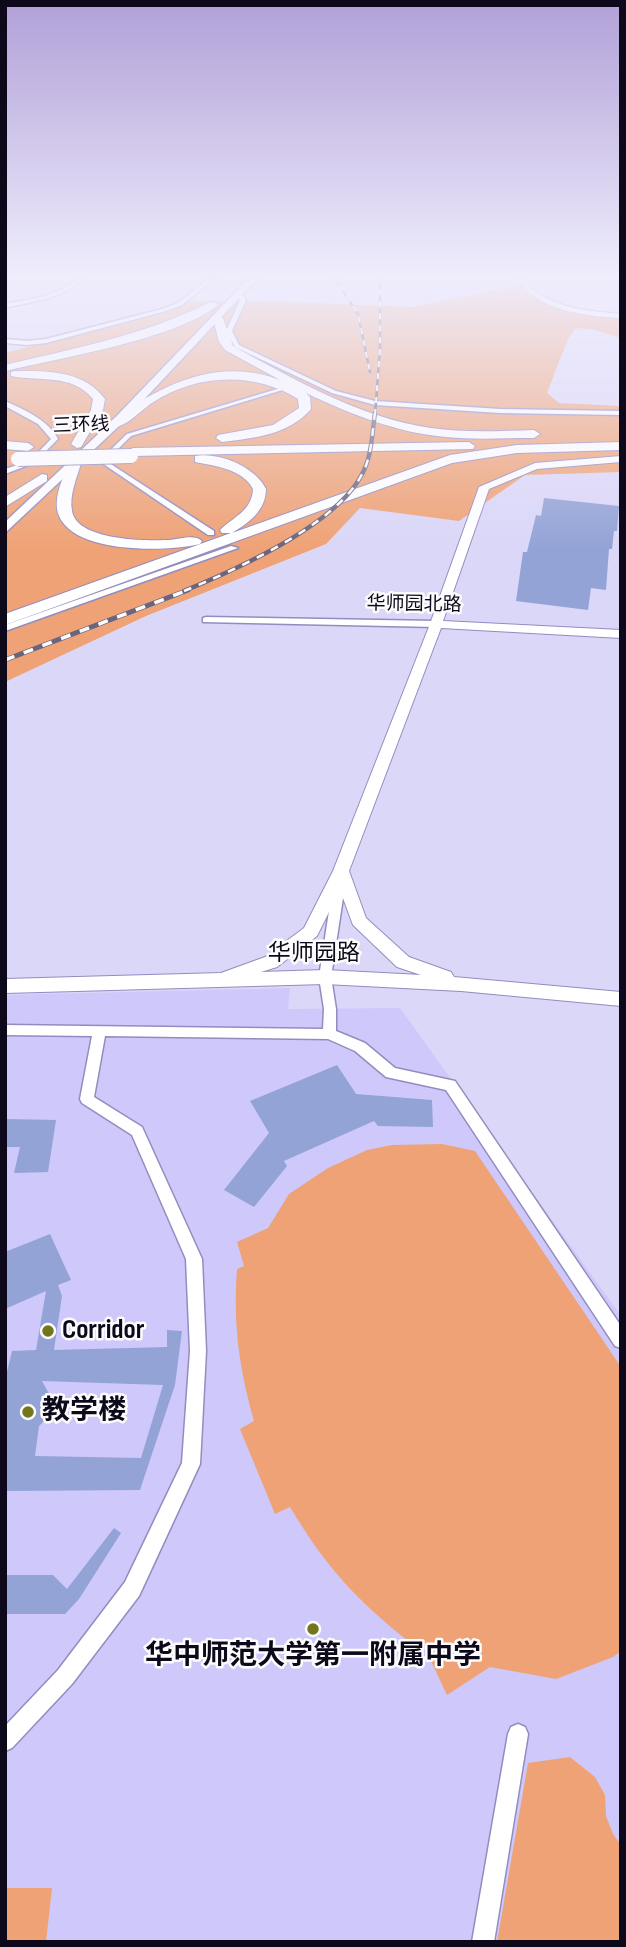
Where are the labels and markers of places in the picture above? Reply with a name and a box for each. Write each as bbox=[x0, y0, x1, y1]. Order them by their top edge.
place label: Corridor bbox=[62, 1314, 144, 1348]
marker: Corridor bbox=[40, 1323, 56, 1339]
place label: 教学楼 bbox=[42, 1395, 126, 1429]
marker: 教学楼 bbox=[20, 1404, 36, 1420]
marker: 华中师范大学第一附属中学 bbox=[305, 1621, 321, 1637]
place label: 华中师范大学第一附属中学 bbox=[145, 1640, 481, 1674]

